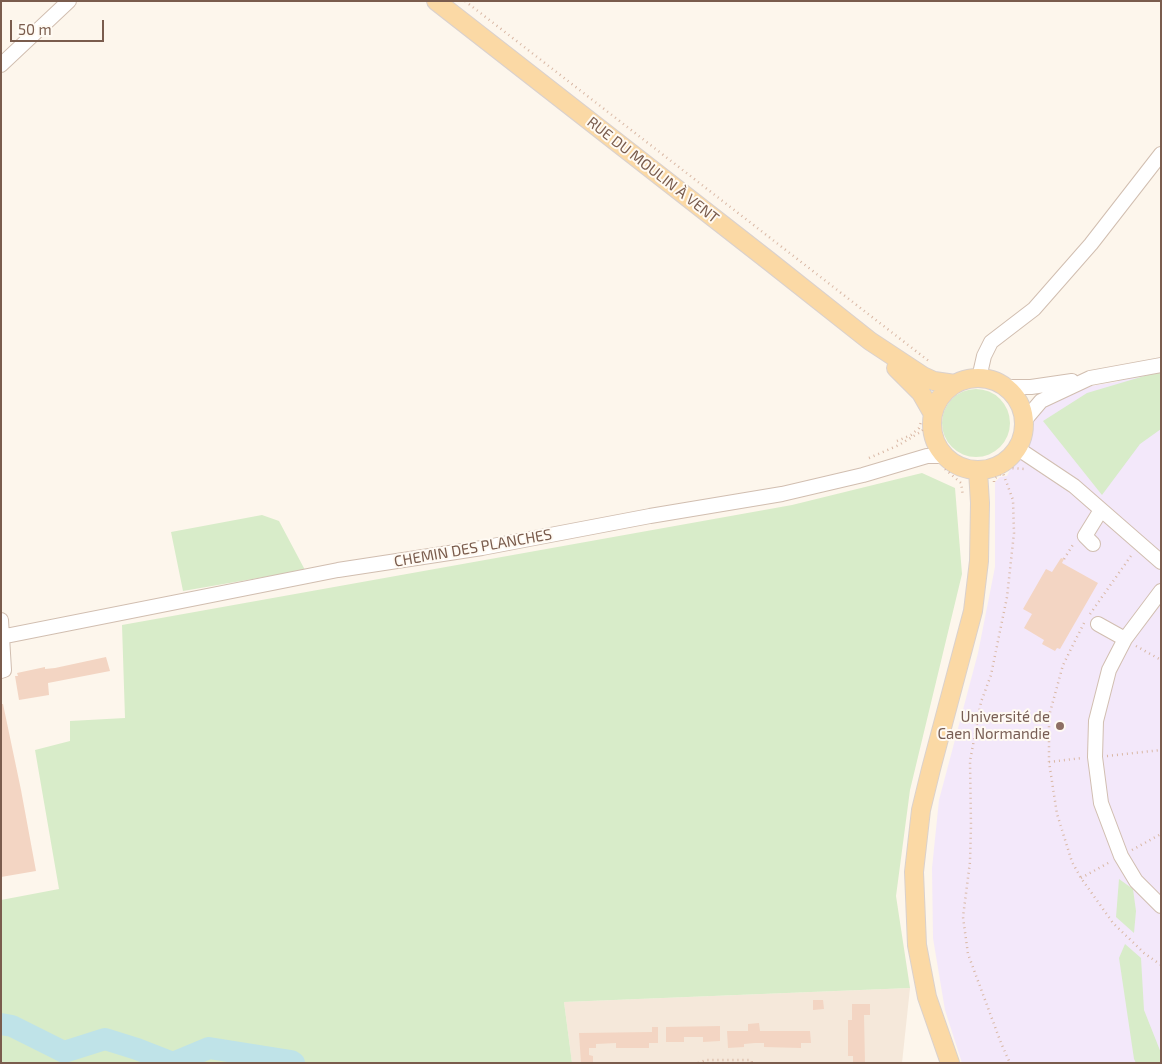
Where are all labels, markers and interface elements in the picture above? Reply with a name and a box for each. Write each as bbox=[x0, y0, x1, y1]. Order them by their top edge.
scale bar bbox=[12, 10, 106, 42]
text: 50 m bbox=[18, 20, 52, 38]
street label: RUE DU MOULIN À VENT bbox=[583, 113, 723, 227]
street label: CHEMIN DES PLANCHES bbox=[393, 525, 553, 571]
place label: Université de Caen Normandie bbox=[938, 708, 1050, 743]
marker: Université de Caen Normandie bbox=[1054, 720, 1066, 732]

